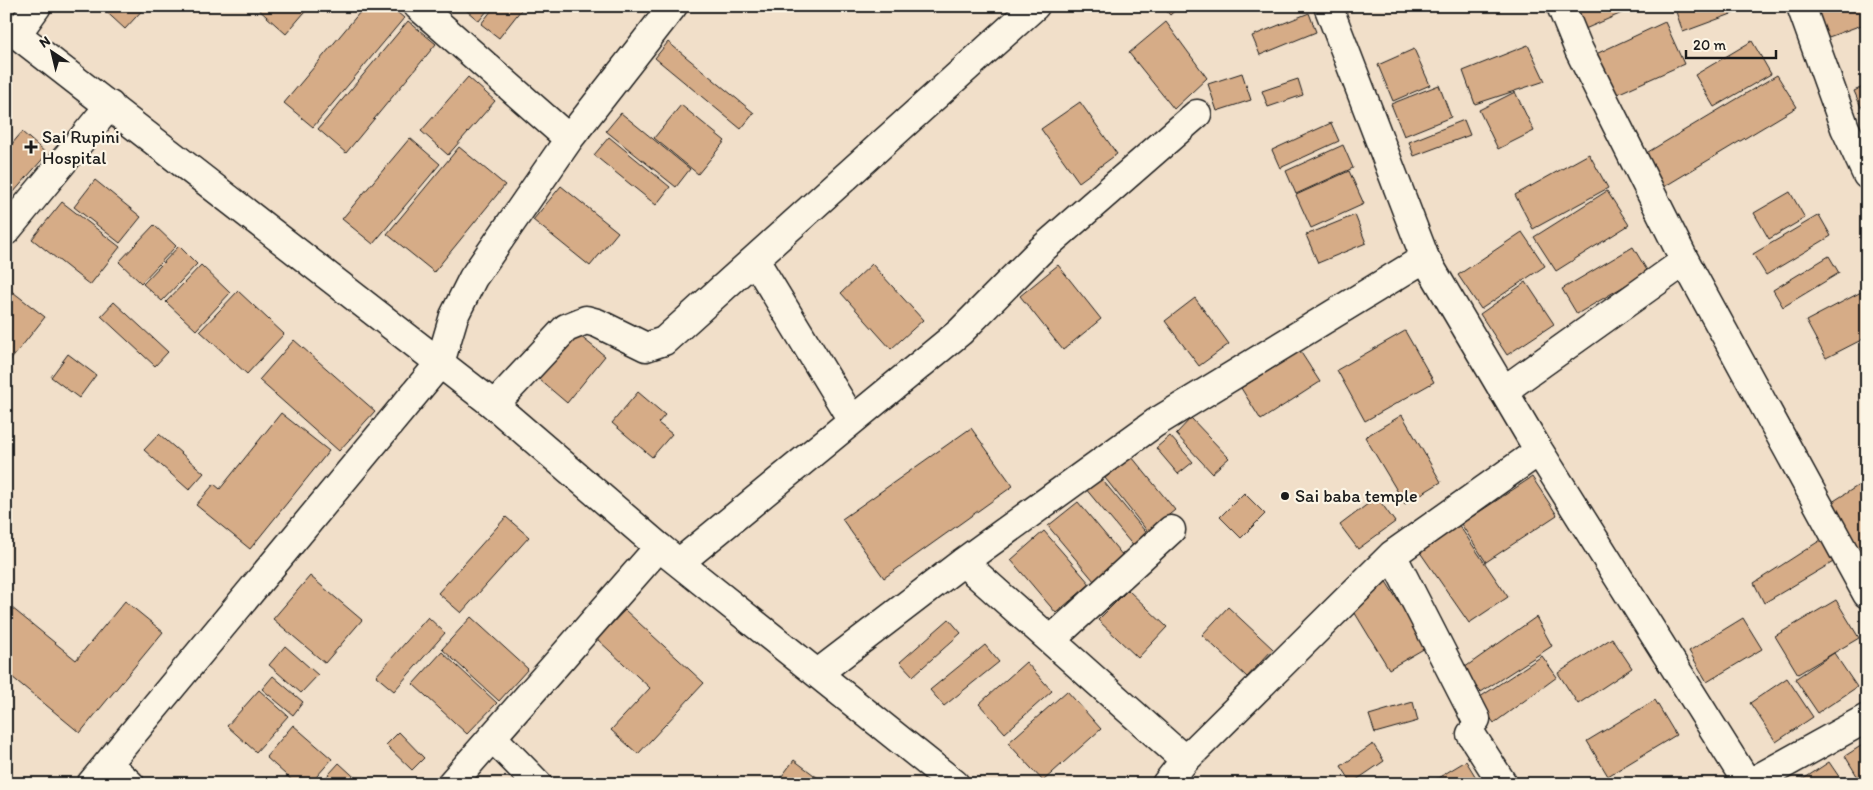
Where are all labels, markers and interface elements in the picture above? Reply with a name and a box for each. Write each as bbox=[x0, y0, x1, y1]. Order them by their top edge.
north arrow bbox=[28, 28, 78, 78]
scale bar bbox=[1686, 28, 1776, 60]
text: N bbox=[36, 32, 54, 51]
text: 20 m bbox=[1693, 36, 1727, 54]
place label: Sai Rupini Hospital bbox=[42, 126, 120, 169]
marker: Sai Rupini Hospital bbox=[24, 140, 38, 154]
place label: Sai baba temple bbox=[1295, 485, 1418, 507]
marker: Sai baba temple bbox=[1279, 490, 1291, 502]

